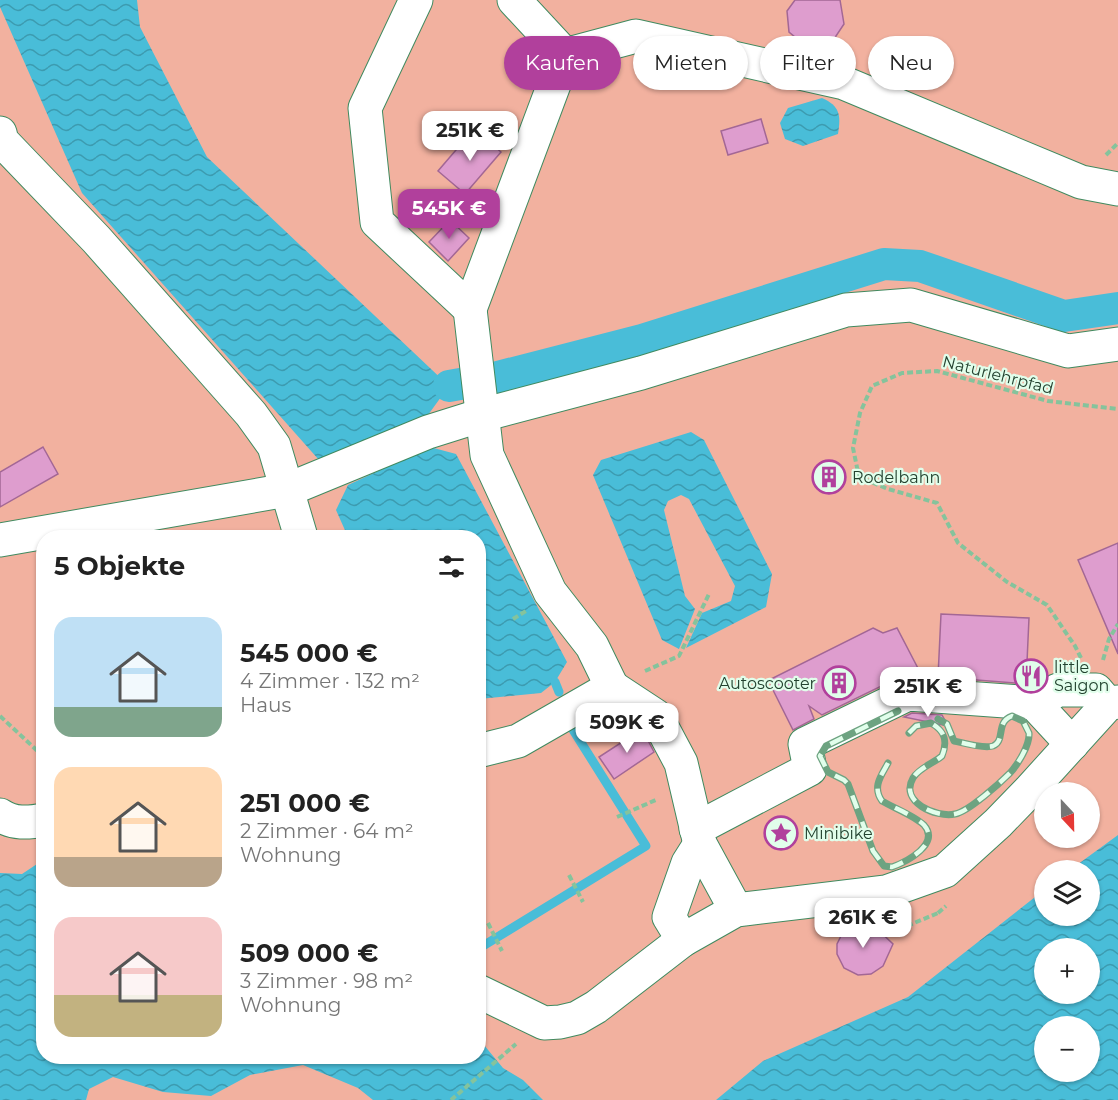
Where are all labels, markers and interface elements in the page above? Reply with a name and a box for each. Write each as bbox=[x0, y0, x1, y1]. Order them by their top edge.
chip: Kaufen bbox=[504, 36, 621, 90]
chip: Mieten bbox=[633, 36, 748, 90]
chip: Filter bbox=[760, 36, 856, 90]
chip: Neu bbox=[868, 36, 954, 90]
pin: 251K € bbox=[421, 111, 519, 162]
text: 251K € bbox=[436, 118, 504, 142]
pin: 545K € bbox=[400, 189, 498, 240]
text: 545K € bbox=[412, 196, 486, 220]
street label: Naturlehrpfad bbox=[941, 352, 1055, 398]
building icon: Rodelbahn bbox=[811, 459, 847, 495]
place label: Rodelbahn bbox=[852, 468, 940, 487]
text: 5 Objekte bbox=[54, 550, 185, 582]
icon: filters bbox=[435, 550, 468, 583]
text: 545 000 € bbox=[240, 637, 378, 669]
icon: home bbox=[102, 641, 174, 713]
restaurant icon: little Saigon bbox=[1013, 658, 1049, 694]
place label: little Saigon bbox=[1054, 658, 1109, 695]
building icon: Autoscooter bbox=[821, 665, 857, 701]
pin: 251K € bbox=[879, 667, 977, 718]
text: 4 Zimmer · 132 m² bbox=[240, 669, 420, 693]
place label: Autoscooter bbox=[719, 674, 816, 693]
text: 251K € bbox=[894, 674, 962, 698]
text: Haus bbox=[240, 693, 291, 717]
pin: 509K € bbox=[578, 703, 676, 754]
text: 509K € bbox=[590, 710, 664, 734]
north arrow bbox=[1034, 782, 1100, 848]
map controls bbox=[1034, 782, 1100, 1082]
text: 251 000 € bbox=[240, 787, 370, 819]
icon: home bbox=[102, 791, 174, 863]
place icon: Minibike bbox=[763, 815, 799, 851]
text: 2 Zimmer · 64 m² bbox=[240, 819, 414, 843]
place label: Minibike bbox=[804, 824, 873, 843]
text: Wohnung bbox=[240, 843, 341, 867]
button: layers bbox=[1034, 860, 1100, 926]
pin: 261K € bbox=[814, 898, 912, 949]
text: 261K € bbox=[828, 905, 898, 929]
text: 509 000 € bbox=[240, 937, 378, 969]
button: + bbox=[1034, 938, 1100, 1004]
icon: home bbox=[102, 941, 174, 1013]
text: 3 Zimmer · 98 m² bbox=[240, 969, 413, 993]
text: Wohnung bbox=[240, 993, 341, 1017]
button: − bbox=[1034, 1016, 1100, 1082]

